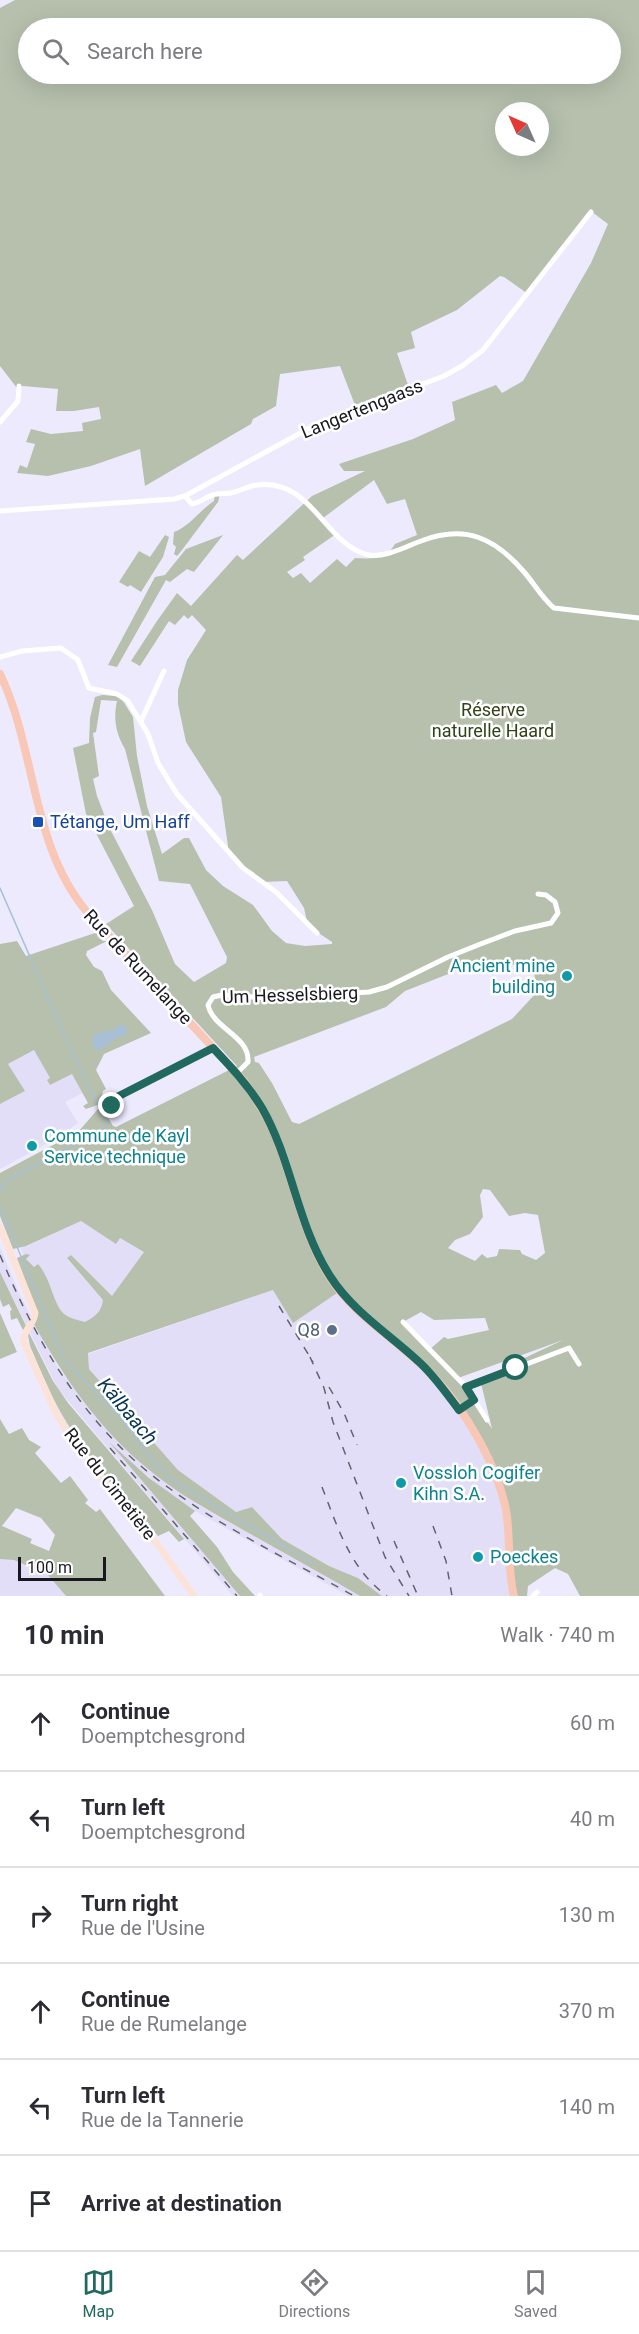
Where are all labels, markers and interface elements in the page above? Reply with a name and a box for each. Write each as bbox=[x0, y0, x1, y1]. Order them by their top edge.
search box bbox=[18, 18, 621, 84]
icon: search bbox=[39, 35, 72, 68]
text: Search here bbox=[87, 39, 203, 64]
north arrow bbox=[495, 102, 549, 156]
street label: Langertengaass bbox=[298, 375, 426, 442]
park label: Réserve naturelle Haard bbox=[432, 699, 554, 741]
place label: Tétange, Um Haff bbox=[50, 811, 191, 832]
marker: Tétange, Um Haff bbox=[31, 815, 45, 829]
street label: Rue de Rumelange bbox=[80, 905, 197, 1028]
place label: Ancient mine building bbox=[450, 955, 555, 997]
marker: Ancient mine building bbox=[560, 969, 574, 983]
street label: Um Hesselsbierg bbox=[222, 982, 358, 1007]
route end bbox=[98, 1092, 124, 1118]
place label: Commune de Kayl Service technique bbox=[44, 1125, 189, 1167]
marker: Commune de Kayl Service technique bbox=[25, 1139, 39, 1153]
place label: Q8 bbox=[298, 1319, 320, 1340]
marker: Q8 bbox=[325, 1323, 339, 1337]
route start bbox=[502, 1354, 528, 1380]
water label: Kälbaach bbox=[93, 1373, 163, 1449]
street label: Rue du Cimetière bbox=[60, 1424, 161, 1544]
place label: Vossloh Cogifer Kihn S.A. bbox=[413, 1462, 540, 1504]
marker: Vossloh Cogifer Kihn S.A. bbox=[394, 1476, 408, 1490]
place label: Poeckes bbox=[490, 1546, 558, 1567]
marker: Poeckes bbox=[471, 1550, 485, 1564]
scale bar bbox=[18, 1554, 106, 1582]
text: 100 m bbox=[27, 1558, 72, 1577]
text: 10 min bbox=[24, 1620, 104, 1650]
text: Walk · 740 m bbox=[500, 1623, 615, 1647]
text: Continue bbox=[81, 1699, 170, 1724]
icon: ahead bbox=[24, 1707, 57, 1740]
text: 60 m bbox=[570, 1711, 615, 1735]
text: Doemptchesgrond bbox=[81, 1724, 245, 1748]
text: Turn left bbox=[81, 1795, 165, 1820]
icon: left bbox=[24, 1803, 57, 1836]
text: 40 m bbox=[570, 1807, 615, 1831]
text: Doemptchesgrond bbox=[81, 1820, 245, 1844]
text: Turn right bbox=[81, 1891, 178, 1916]
icon: right bbox=[24, 1899, 57, 1932]
text: 130 m bbox=[559, 1903, 615, 1927]
text: Rue de l'Usine bbox=[81, 1916, 205, 1940]
text: Continue bbox=[81, 1987, 170, 2012]
icon: ahead bbox=[24, 1995, 57, 2028]
text: 370 m bbox=[559, 1999, 615, 2023]
text: Rue de Rumelange bbox=[81, 2012, 247, 2036]
text: Turn left bbox=[81, 2083, 165, 2108]
icon: left bbox=[24, 2091, 57, 2124]
text: 140 m bbox=[559, 2095, 615, 2119]
text: Rue de la Tannerie bbox=[81, 2108, 244, 2132]
icon: arrive bbox=[24, 2187, 57, 2220]
text: Arrive at destination bbox=[81, 2191, 282, 2216]
tab: Map bbox=[82, 2266, 115, 2321]
tab: Directions bbox=[278, 2266, 350, 2321]
tab: Saved bbox=[514, 2266, 557, 2321]

